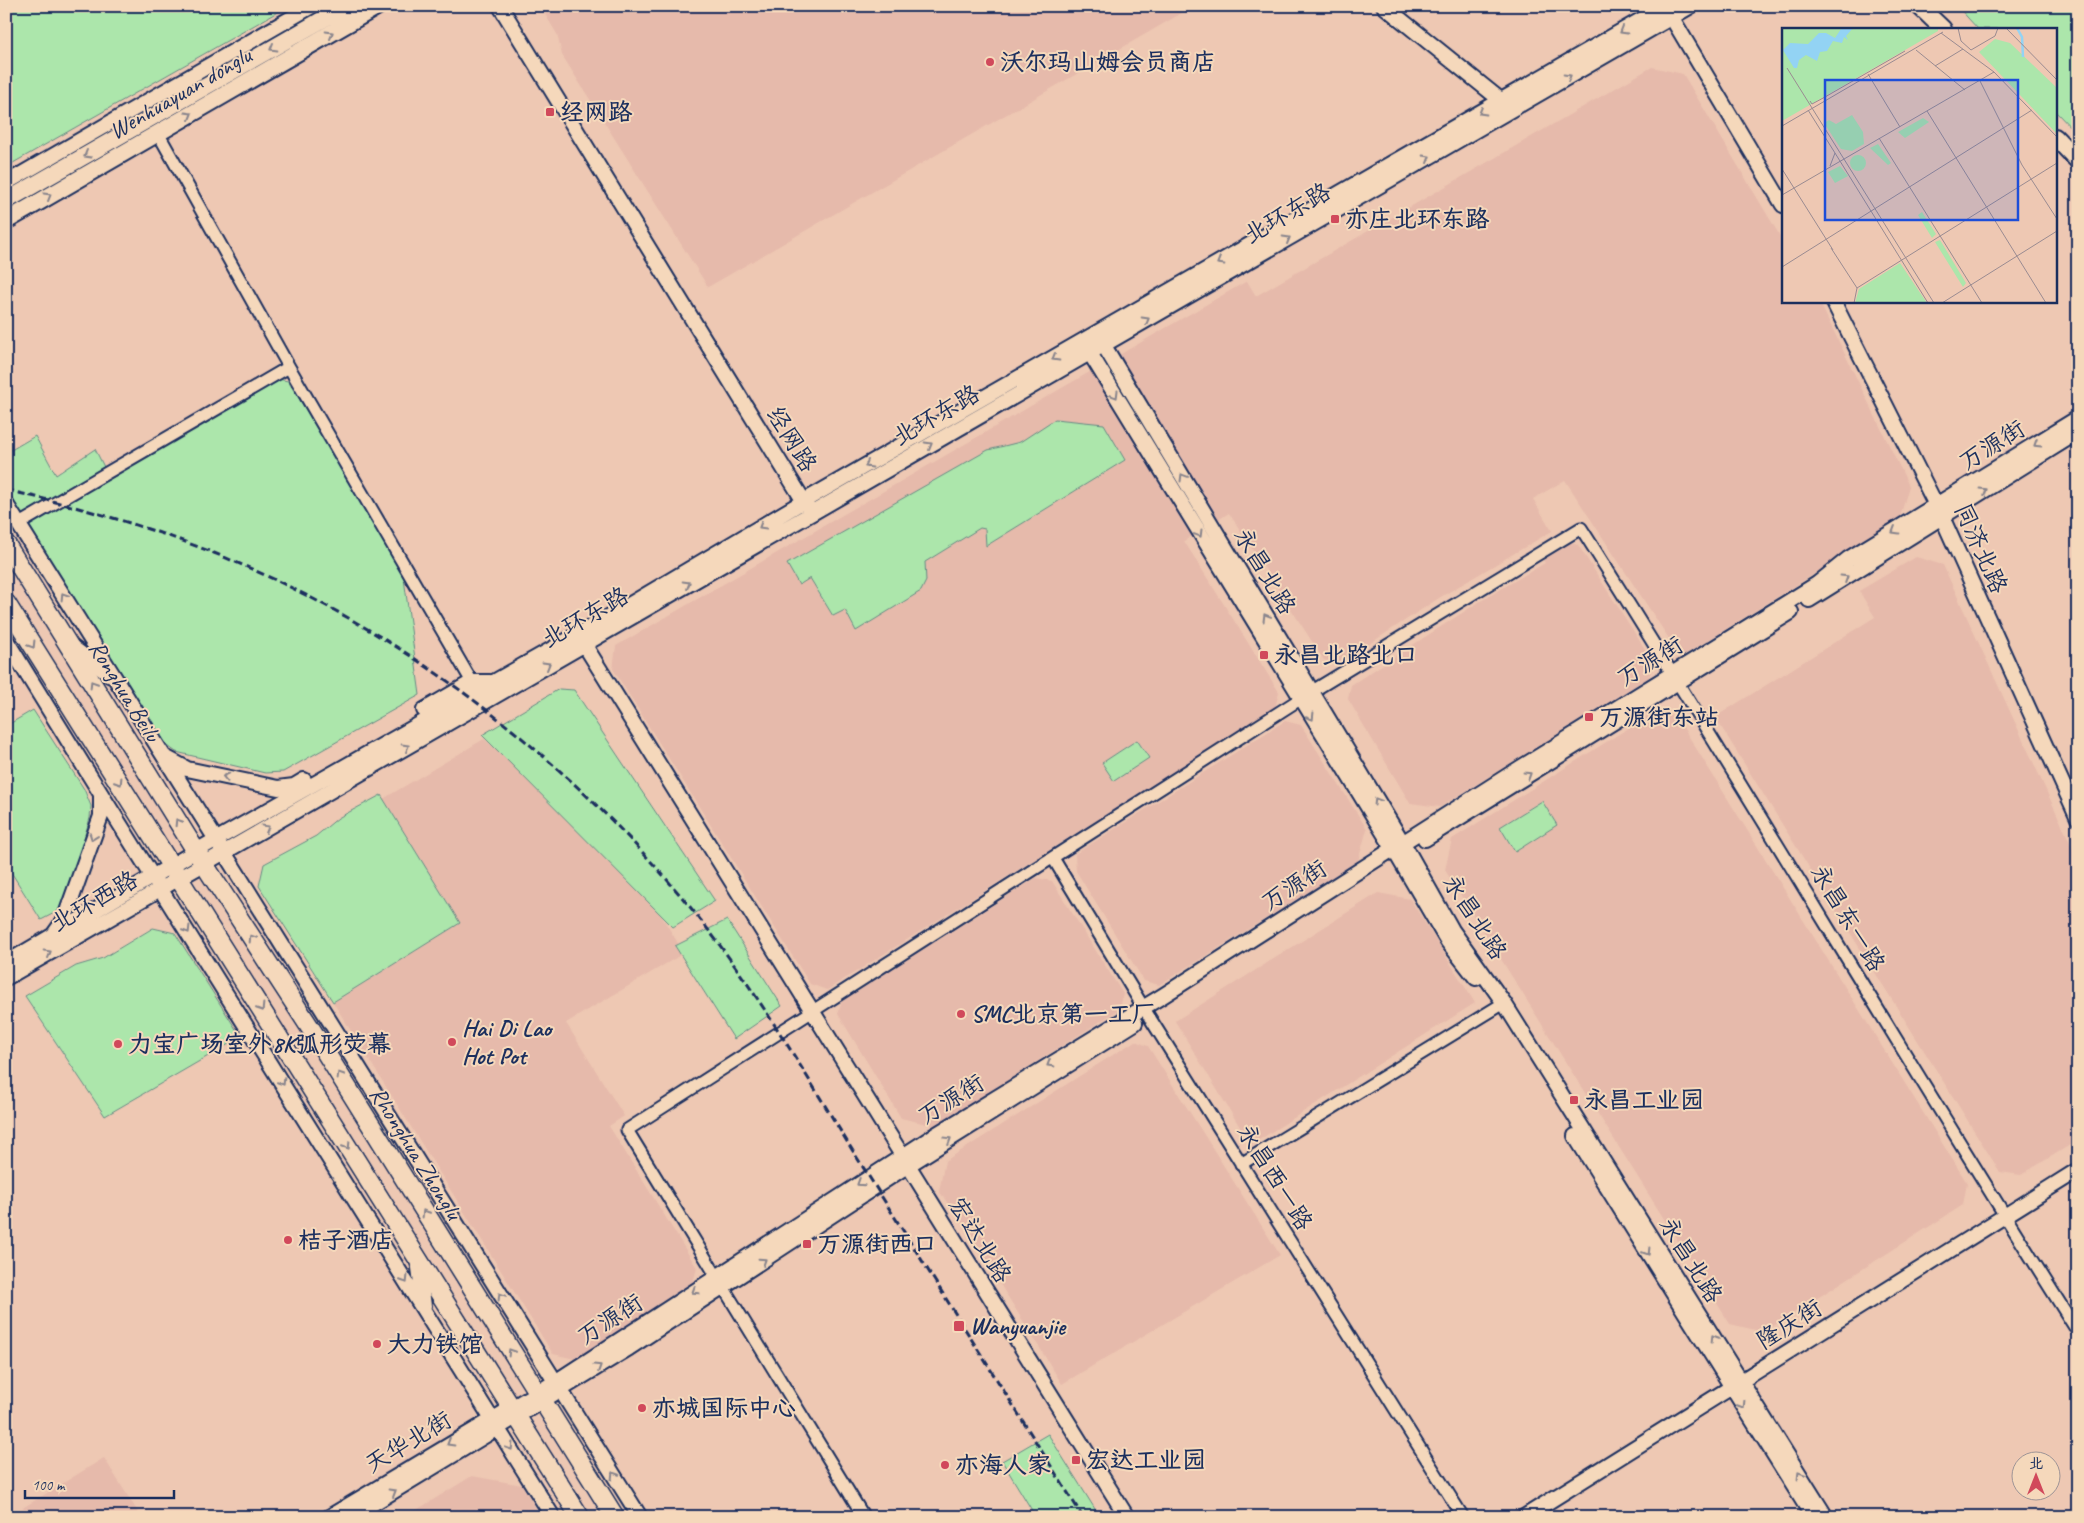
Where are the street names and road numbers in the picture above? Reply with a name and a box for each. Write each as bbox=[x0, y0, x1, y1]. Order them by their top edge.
street label: Wenhuayuan donglu bbox=[104, 39, 258, 146]
street label: 北环东路 bbox=[1238, 176, 1336, 250]
street label: 北环东路 bbox=[887, 378, 985, 452]
street label: 经网路 bbox=[760, 401, 824, 477]
street label: 万源街 bbox=[1954, 413, 2030, 477]
street label: 同济北路 bbox=[1948, 498, 2014, 598]
street label: 永昌北路 bbox=[1227, 522, 1303, 620]
street label: 北环东路 bbox=[536, 580, 634, 654]
street label: 万源街 bbox=[1612, 629, 1688, 693]
street label: Ronghua Beilu bbox=[82, 635, 169, 749]
street label: 万源街 bbox=[1256, 853, 1332, 917]
street label: 永昌东一路 bbox=[1804, 859, 1892, 977]
street label: 北环西路 bbox=[45, 864, 143, 938]
street label: 永昌北路 bbox=[1436, 869, 1514, 965]
street label: 万源街 bbox=[913, 1067, 989, 1131]
street label: Rhonghua Zhonglu bbox=[363, 1081, 470, 1227]
street label: 永昌西一路 bbox=[1230, 1118, 1320, 1236]
street label: 宏达北路 bbox=[942, 1191, 1018, 1289]
street label: 永昌北路 bbox=[1653, 1211, 1729, 1309]
street label: 万源街 bbox=[572, 1287, 648, 1351]
street label: 隆庆街 bbox=[1751, 1292, 1827, 1356]
street label: 天华北街 bbox=[359, 1404, 457, 1480]

